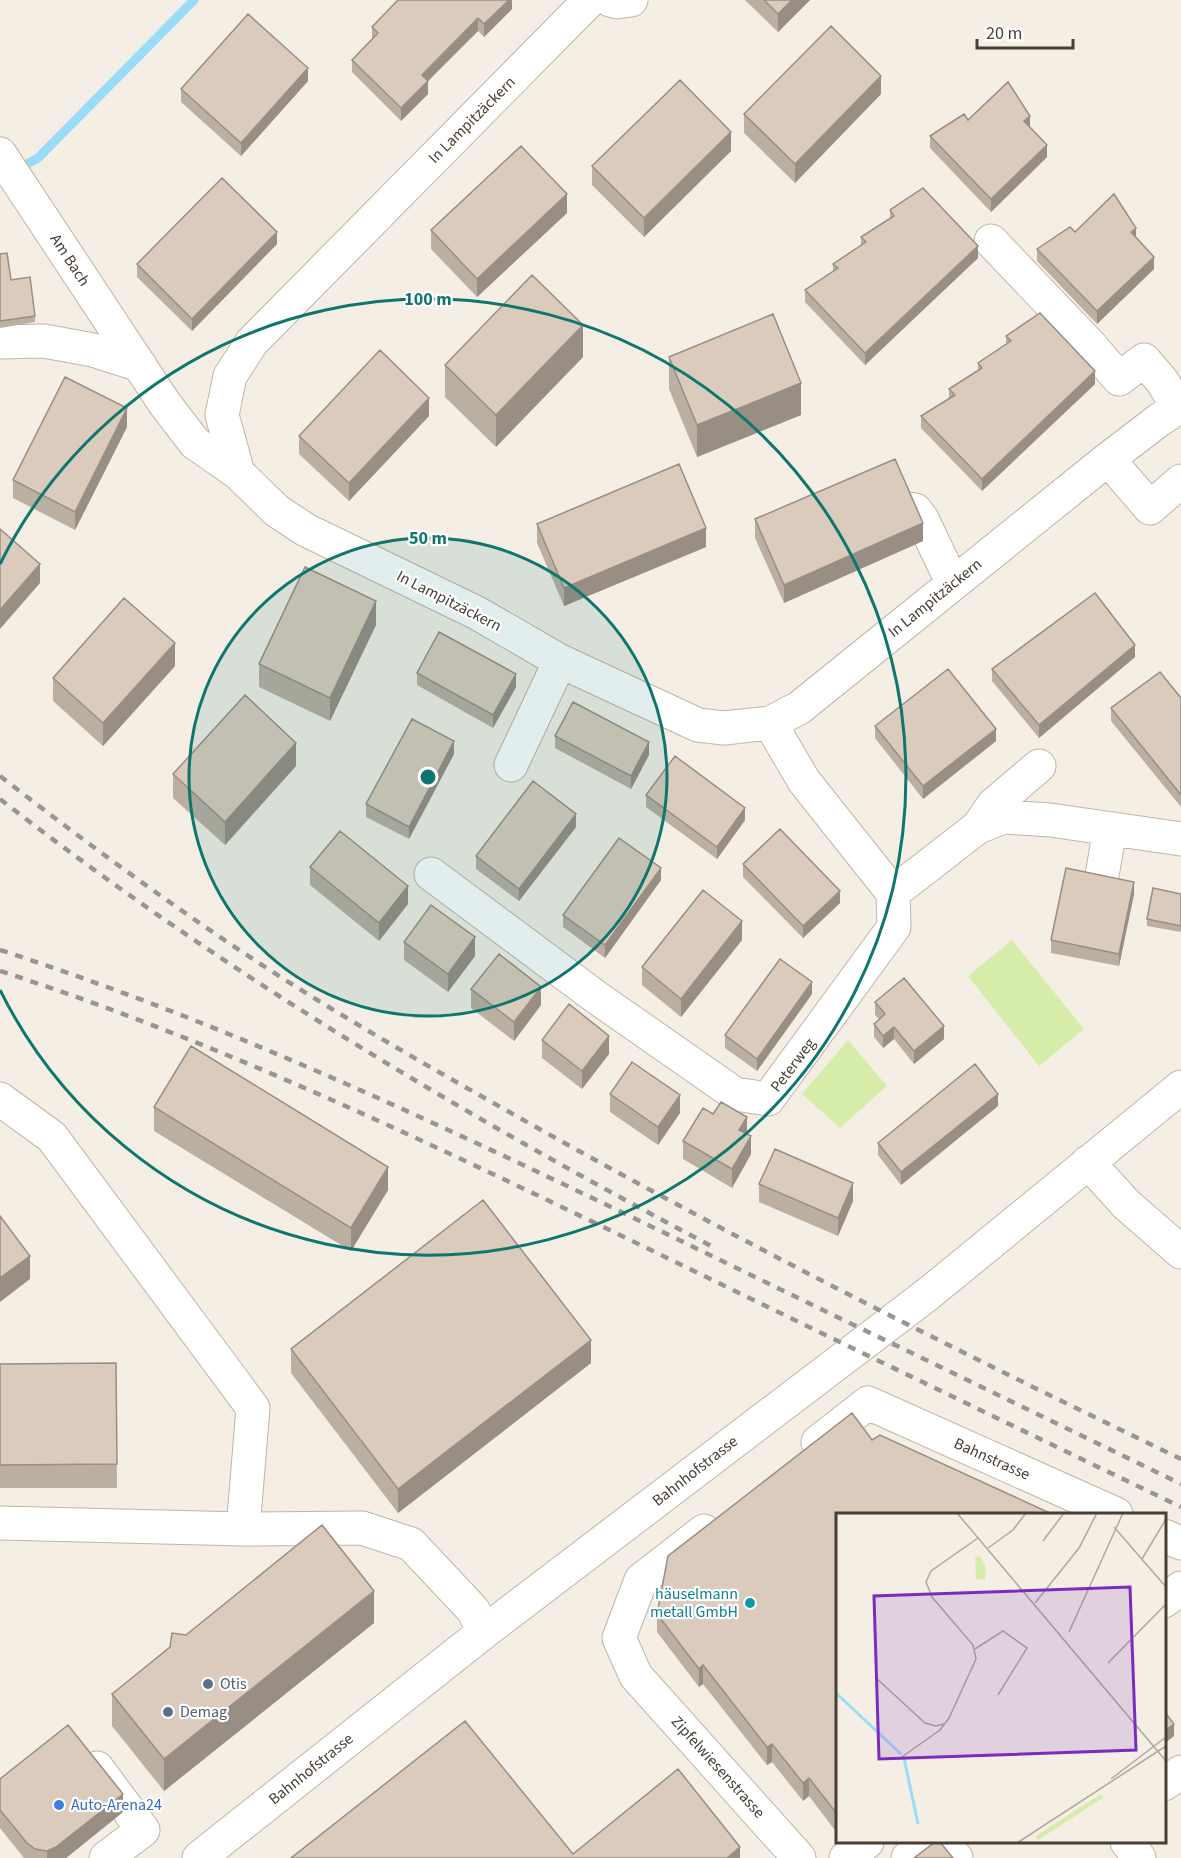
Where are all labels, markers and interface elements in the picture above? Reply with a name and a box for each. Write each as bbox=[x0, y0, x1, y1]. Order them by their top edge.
scale bar bbox=[977, 12, 1073, 50]
text: 20 m bbox=[986, 21, 1022, 46]
street label: In Lampitzäckern bbox=[424, 72, 520, 168]
street label: Am Bach bbox=[45, 229, 95, 291]
text: 100 m bbox=[404, 287, 452, 312]
text: 50 m bbox=[409, 526, 447, 551]
street label: In Lampitzäckern bbox=[883, 553, 987, 643]
street label: In Lampitzäckern bbox=[393, 565, 505, 637]
centre of rings bbox=[418, 767, 438, 787]
street label: Peterweg bbox=[765, 1033, 821, 1097]
street label: Bahnhofstrasse bbox=[648, 1431, 743, 1511]
street label: Bahnstrasse bbox=[950, 1432, 1034, 1486]
inset map bbox=[836, 1513, 1166, 1843]
place label: häuselmann metall GmbH bbox=[650, 1583, 738, 1623]
marker: häuselmann metall GmbH bbox=[743, 1596, 757, 1610]
place label: Otis bbox=[220, 1673, 247, 1695]
marker: Otis bbox=[201, 1677, 215, 1691]
place label: Demag bbox=[180, 1701, 227, 1723]
marker: Demag bbox=[161, 1705, 175, 1719]
street label: Zipfelwiesenstrasse bbox=[666, 1711, 770, 1823]
street label: Bahnhofstrasse bbox=[264, 1728, 358, 1810]
place label: Auto-Arena24 bbox=[71, 1794, 162, 1816]
marker: Auto-Arena24 bbox=[52, 1798, 66, 1812]

